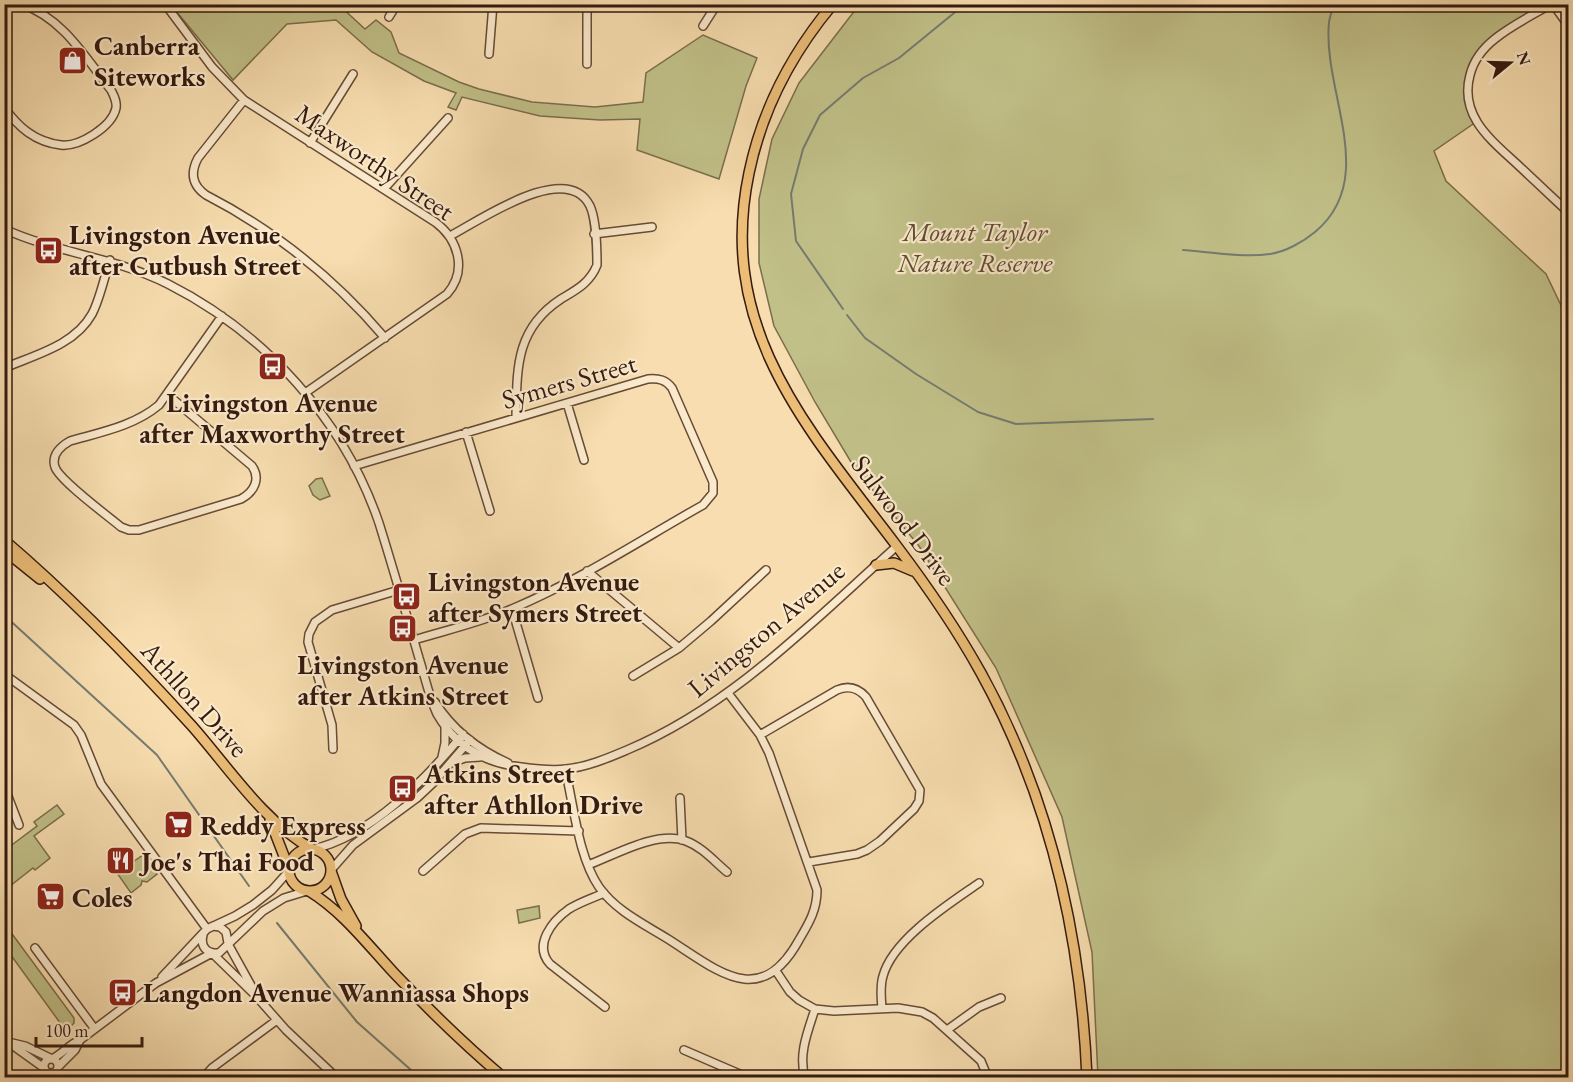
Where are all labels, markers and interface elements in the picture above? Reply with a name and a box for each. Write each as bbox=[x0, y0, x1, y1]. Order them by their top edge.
place label: Canberra Siteworks bbox=[94, 28, 205, 94]
north arrow bbox=[1480, 33, 1540, 93]
shop icon: Canberra Siteworks bbox=[57, 45, 89, 77]
text: N bbox=[1512, 49, 1536, 68]
street label: Maxworthy Street bbox=[289, 96, 462, 228]
park label: Mount Taylor Nature Reserve bbox=[896, 214, 1053, 280]
place label: Livingston Avenue after Cutbush Street bbox=[69, 217, 301, 283]
bus stop icon: Livingston Avenue after Cutbush Street bbox=[32, 234, 64, 266]
street label: Symers Street bbox=[498, 345, 641, 417]
bus stop icon: Livingston Avenue after Maxworthy Street bbox=[256, 351, 288, 383]
place label: Livingston Avenue after Maxworthy Street bbox=[139, 385, 405, 451]
street label: Sulwood Drive bbox=[844, 448, 964, 592]
street label: Livingston Avenue bbox=[680, 553, 852, 705]
place label: Livingston Avenue after Symers Street bbox=[428, 564, 642, 630]
bus stop icon: Livingston Avenue after Symers Street bbox=[391, 581, 423, 613]
bus stop icon: Livingston Avenue after Atkins Street bbox=[387, 613, 419, 645]
street label: Athllon Drive bbox=[133, 633, 256, 764]
place label: Livingston Avenue after Atkins Street bbox=[297, 647, 509, 713]
place label: Atkins Street after Athllon Drive bbox=[423, 756, 643, 822]
bus stop icon: Atkins Street after Athllon Drive bbox=[387, 773, 419, 805]
place label: Reddy Express bbox=[200, 808, 366, 843]
supermarket icon: Reddy Express bbox=[163, 809, 195, 841]
place label: Joe's Thai Food bbox=[138, 844, 314, 879]
restaurant icon: Joe's Thai Food bbox=[104, 845, 136, 877]
place label: Coles bbox=[72, 880, 133, 915]
supermarket icon: Coles bbox=[35, 881, 67, 913]
place label: Langdon Avenue Wanniassa Shops bbox=[143, 975, 529, 1010]
bus stop icon: Langdon Avenue Wanniassa Shops bbox=[106, 976, 138, 1008]
scale bar bbox=[36, 1010, 142, 1048]
text: 100 m bbox=[45, 1019, 89, 1042]

